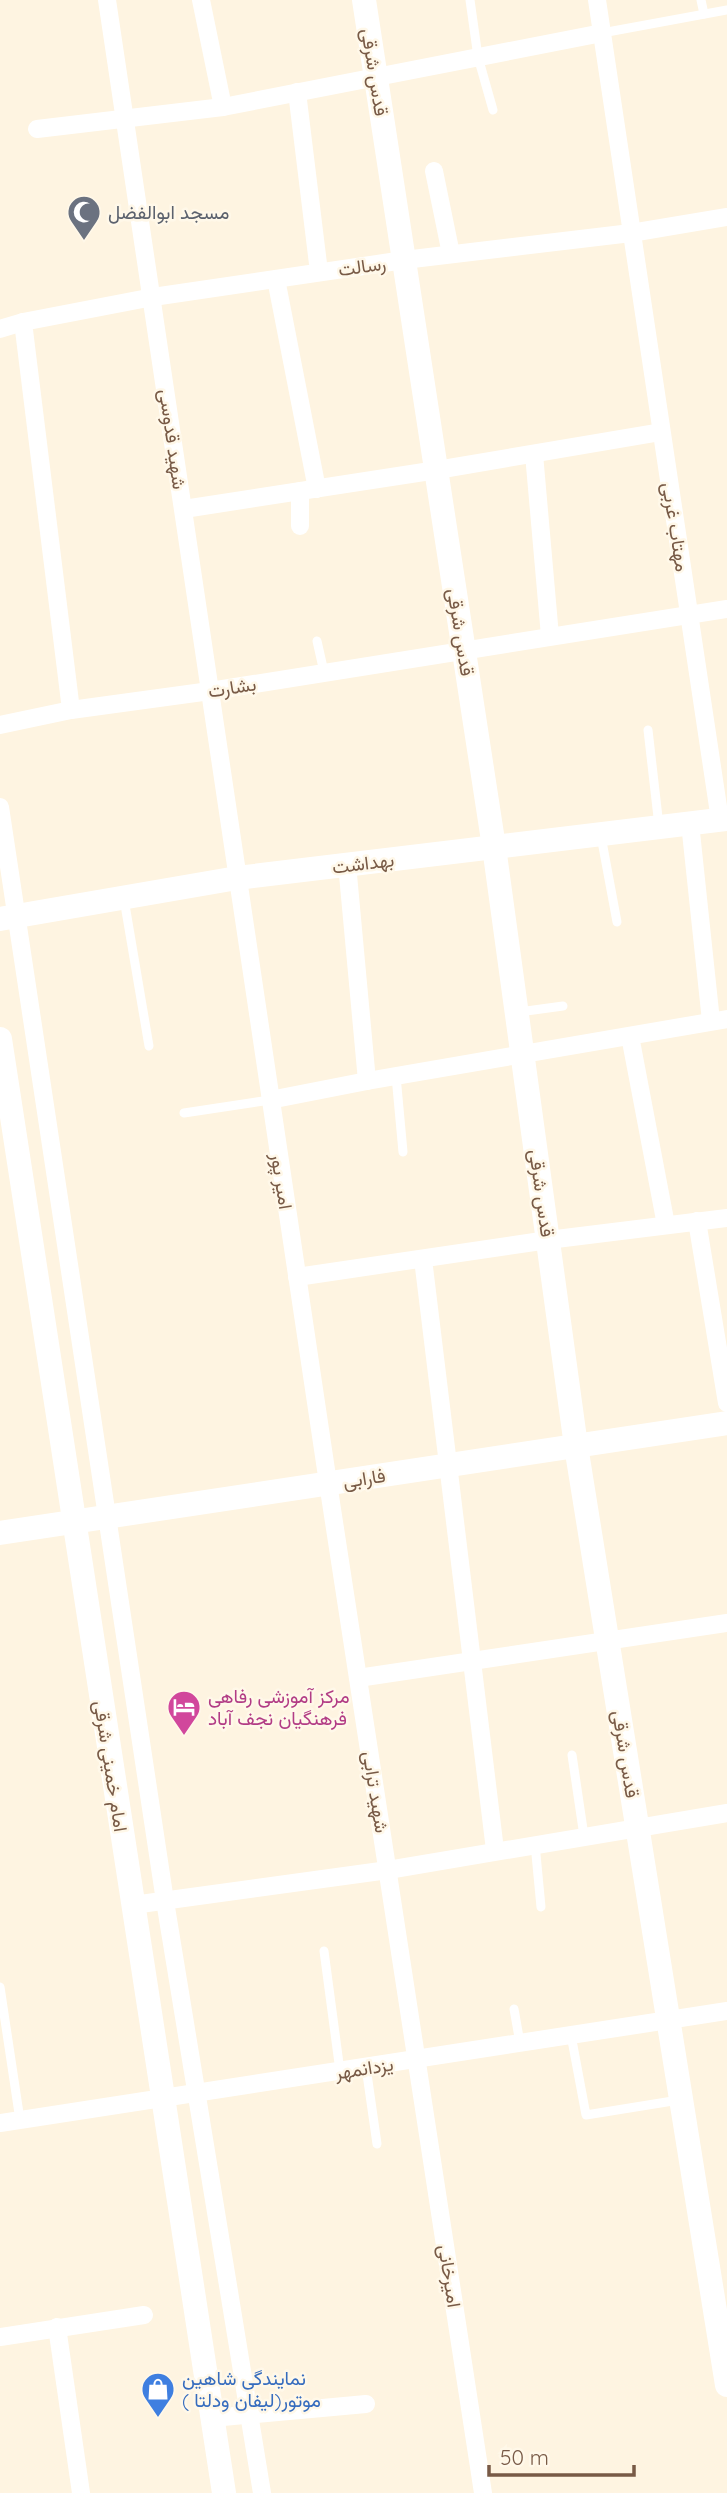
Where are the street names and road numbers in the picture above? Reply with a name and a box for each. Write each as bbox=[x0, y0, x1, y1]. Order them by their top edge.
street label: قدس شرقی bbox=[356, 26, 394, 118]
street label: رسالت bbox=[337, 251, 387, 281]
street label: شهید قدوسی bbox=[154, 387, 192, 491]
street label: مهتاب غربی bbox=[657, 481, 695, 573]
street label: قدس شرقی bbox=[442, 586, 480, 678]
street label: بشارت bbox=[206, 671, 258, 703]
street label: بهداشت bbox=[331, 847, 395, 879]
street label: قدس شرقی bbox=[524, 1148, 560, 1238]
street label: امیر پور bbox=[264, 1150, 298, 1211]
street label: فارابی bbox=[341, 1463, 387, 1493]
street label: امام خمینی شرقی bbox=[88, 1699, 133, 1833]
street label: قدس شرقی bbox=[607, 1708, 645, 1800]
street label: شهید ترابی bbox=[358, 1749, 394, 1835]
street label: یزدانمهر bbox=[332, 2052, 395, 2085]
street label: امیرخانی bbox=[433, 2243, 467, 2309]

